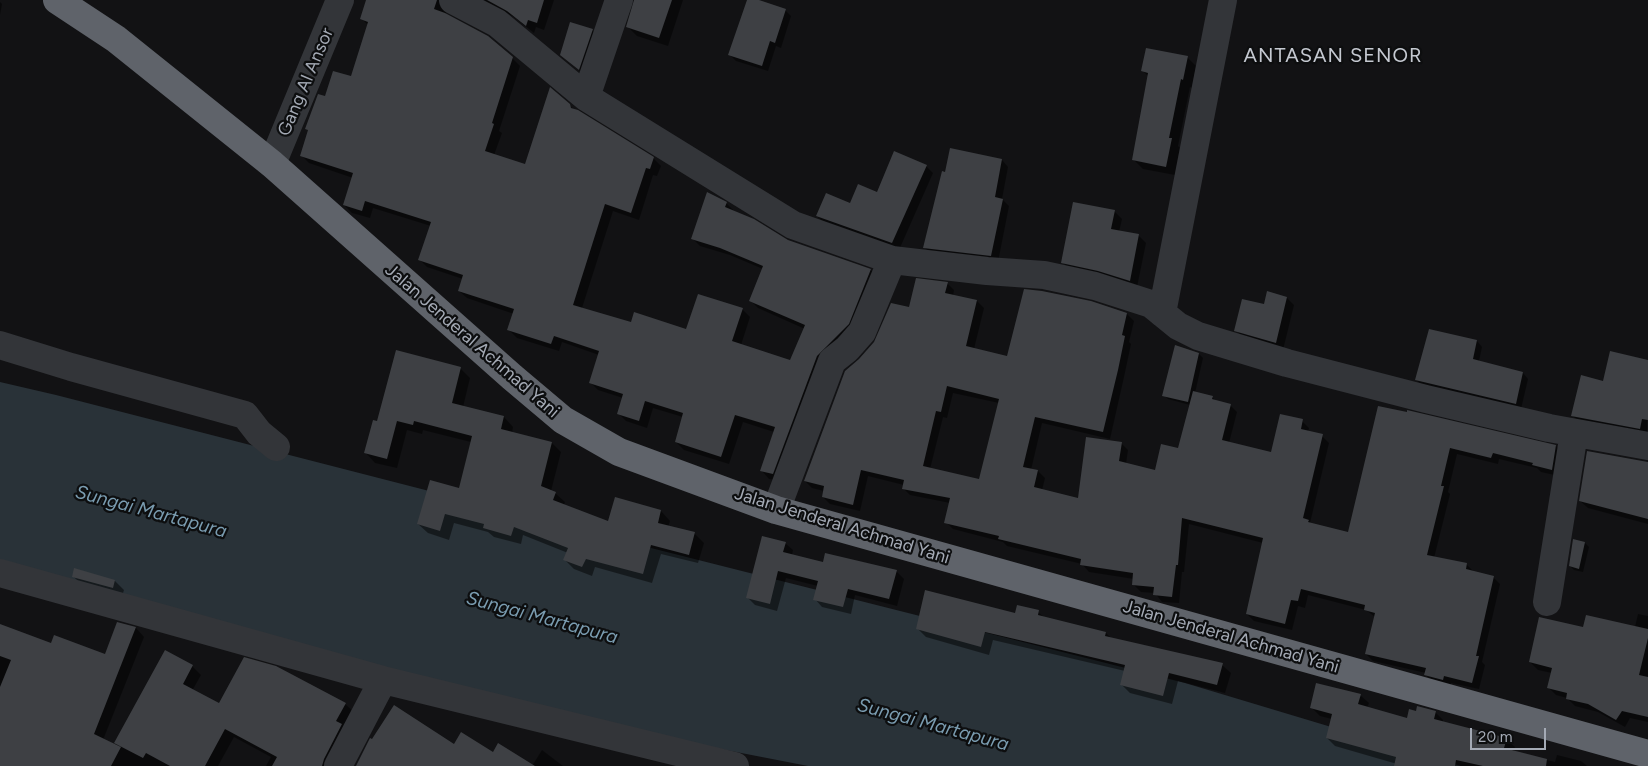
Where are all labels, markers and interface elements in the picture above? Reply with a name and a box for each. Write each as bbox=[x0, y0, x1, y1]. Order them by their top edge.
street label: Gang Al Ansor bbox=[273, 25, 339, 139]
district label: ANTASAN SENOR bbox=[1242, 44, 1424, 68]
street label: Jalan Jenderal Achmad Yani bbox=[380, 259, 564, 423]
water label: Sungai Martapura bbox=[73, 481, 229, 543]
street label: Jalan Jenderal Achmad Yani bbox=[732, 483, 952, 569]
water label: Sungai Martapura bbox=[464, 587, 620, 649]
street label: Jalan Jenderal Achmad Yani bbox=[1120, 596, 1342, 678]
water label: Sungai Martapura bbox=[855, 694, 1011, 756]
scale bar bbox=[1473, 718, 1549, 750]
text: 20 m bbox=[1478, 728, 1512, 746]

